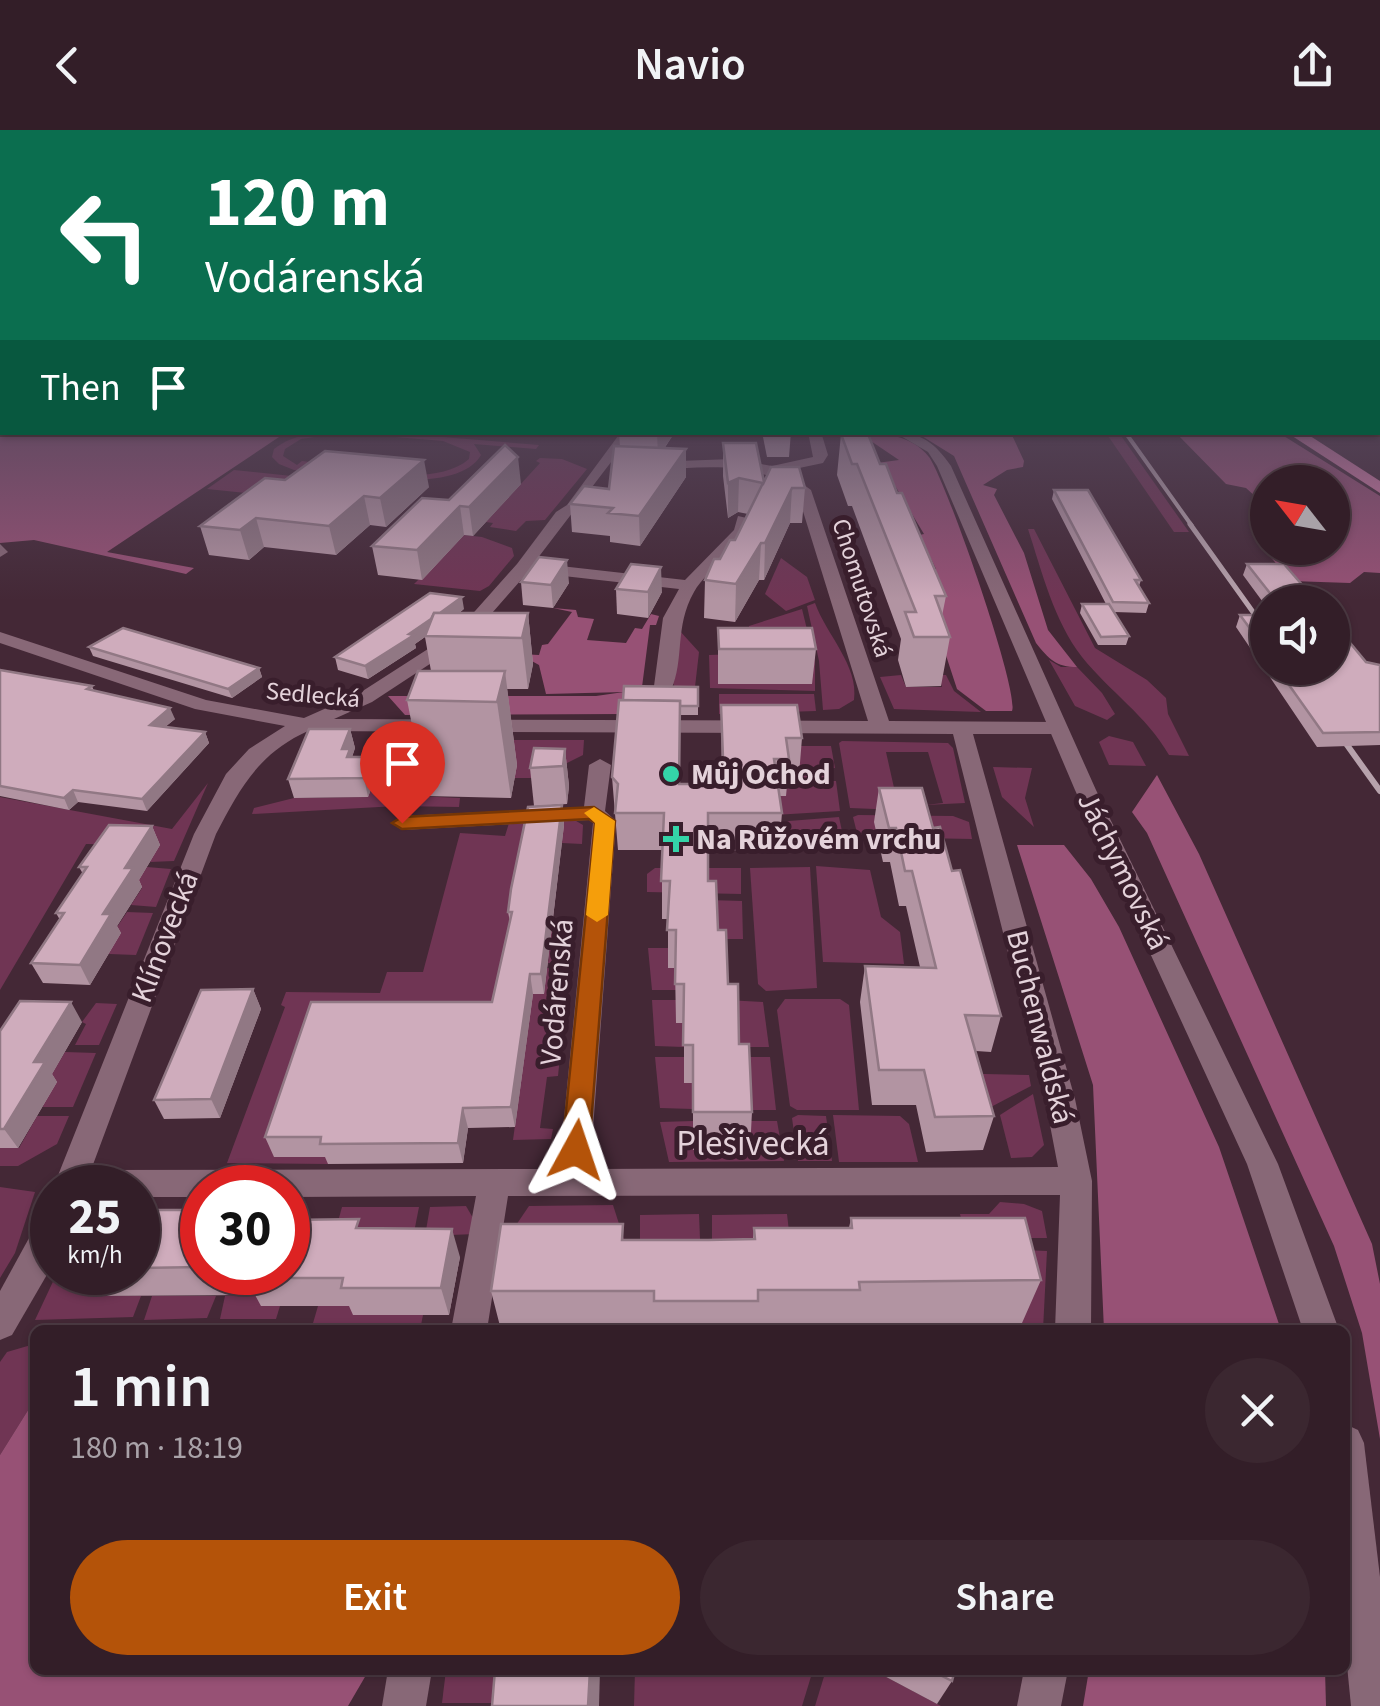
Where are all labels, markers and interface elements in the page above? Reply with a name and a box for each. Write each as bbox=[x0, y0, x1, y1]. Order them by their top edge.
text: Navio bbox=[634, 33, 746, 97]
icon: back bbox=[40, 38, 95, 93]
icon: share bbox=[1285, 38, 1340, 93]
text: 120 m bbox=[205, 153, 390, 253]
icon: left bbox=[40, 170, 170, 300]
text: Vodárenská bbox=[205, 246, 425, 310]
icon: arrive bbox=[141, 360, 196, 415]
text: Then bbox=[40, 361, 121, 415]
north arrow bbox=[1250, 465, 1350, 565]
map controls bbox=[1250, 465, 1350, 685]
street label: Chomutovská bbox=[823, 514, 901, 662]
button: sound bbox=[1250, 585, 1350, 685]
street label: Sedlecká bbox=[264, 673, 362, 717]
pin bbox=[360, 721, 445, 824]
icon: arrive bbox=[375, 736, 430, 791]
place label: Můj Ochod bbox=[691, 753, 831, 796]
marker: Můj Ochod bbox=[660, 763, 682, 785]
street label: Jáchymovská bbox=[1066, 785, 1180, 957]
place label: Na Růžovém vrchu bbox=[696, 818, 941, 861]
marker: Na Růžovém vrchu bbox=[665, 828, 687, 850]
street label: Klínovecká bbox=[120, 865, 210, 1009]
street label: Vodárenská bbox=[529, 917, 585, 1067]
street label: Buchenwaldská bbox=[995, 926, 1085, 1128]
position arrow bbox=[524, 1098, 628, 1202]
street label: Plešivecká bbox=[676, 1119, 830, 1169]
speed limit sign: 30 bbox=[180, 1165, 310, 1295]
text: 25 bbox=[69, 1182, 121, 1253]
text: km/h bbox=[67, 1237, 123, 1273]
text: 1 min bbox=[70, 1345, 213, 1430]
button: close bbox=[1205, 1358, 1310, 1463]
text: 180 m · 18:19 bbox=[70, 1425, 243, 1471]
button: Exit bbox=[70, 1540, 680, 1655]
button: Share bbox=[700, 1540, 1310, 1655]

